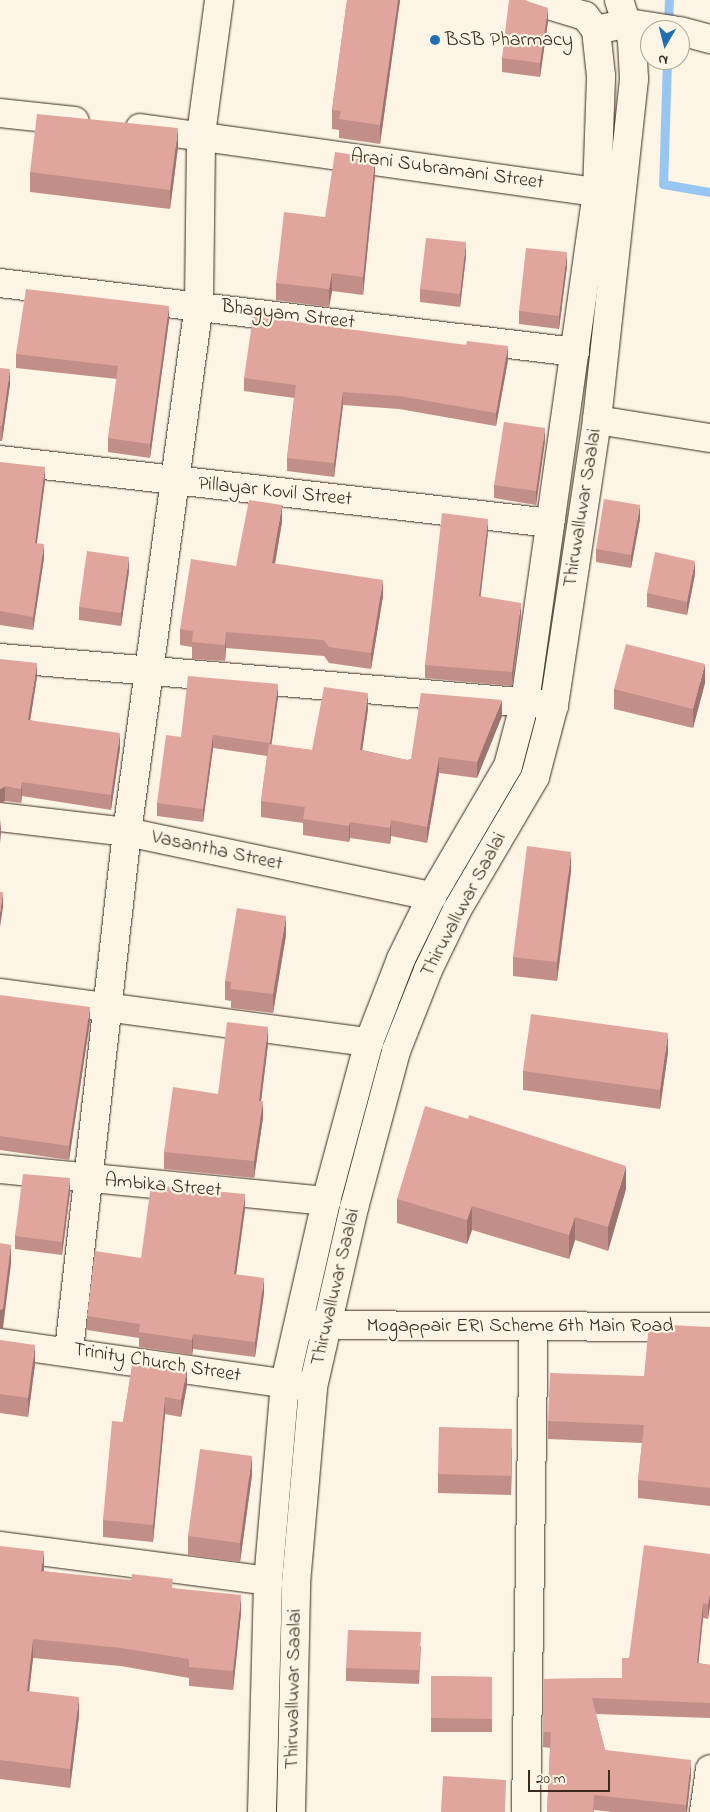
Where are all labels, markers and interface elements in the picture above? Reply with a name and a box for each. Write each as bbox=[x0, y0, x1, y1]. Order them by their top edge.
north arrow bbox=[640, 20, 690, 70]
place label: BSB Pharmacy bbox=[445, 28, 573, 52]
marker: BSB Pharmacy bbox=[429, 34, 441, 46]
text: N bbox=[657, 48, 669, 70]
street label: Arani Subramani Street bbox=[349, 145, 545, 195]
street label: Bhagyam Street bbox=[220, 295, 356, 335]
street label: Thiruvalluvar Saalai bbox=[559, 427, 607, 589]
street label: Pillayar Kovil Street bbox=[197, 472, 353, 512]
street label: Vasantha Street bbox=[149, 825, 285, 877]
street label: Thiruvalluvar Saalai bbox=[416, 828, 512, 982]
street label: Ambika Street bbox=[104, 1169, 222, 1203]
street label: Thiruvalluvar Saalai bbox=[306, 1206, 366, 1368]
street label: Mogappair ERI Scheme 6th Main Road bbox=[366, 1314, 674, 1338]
street label: Trinity Church Street bbox=[71, 1338, 243, 1388]
street label: Thiruvalluvar Saalai bbox=[281, 1608, 307, 1770]
scale bar bbox=[530, 1760, 612, 1792]
text: 20 m bbox=[536, 1768, 565, 1790]

